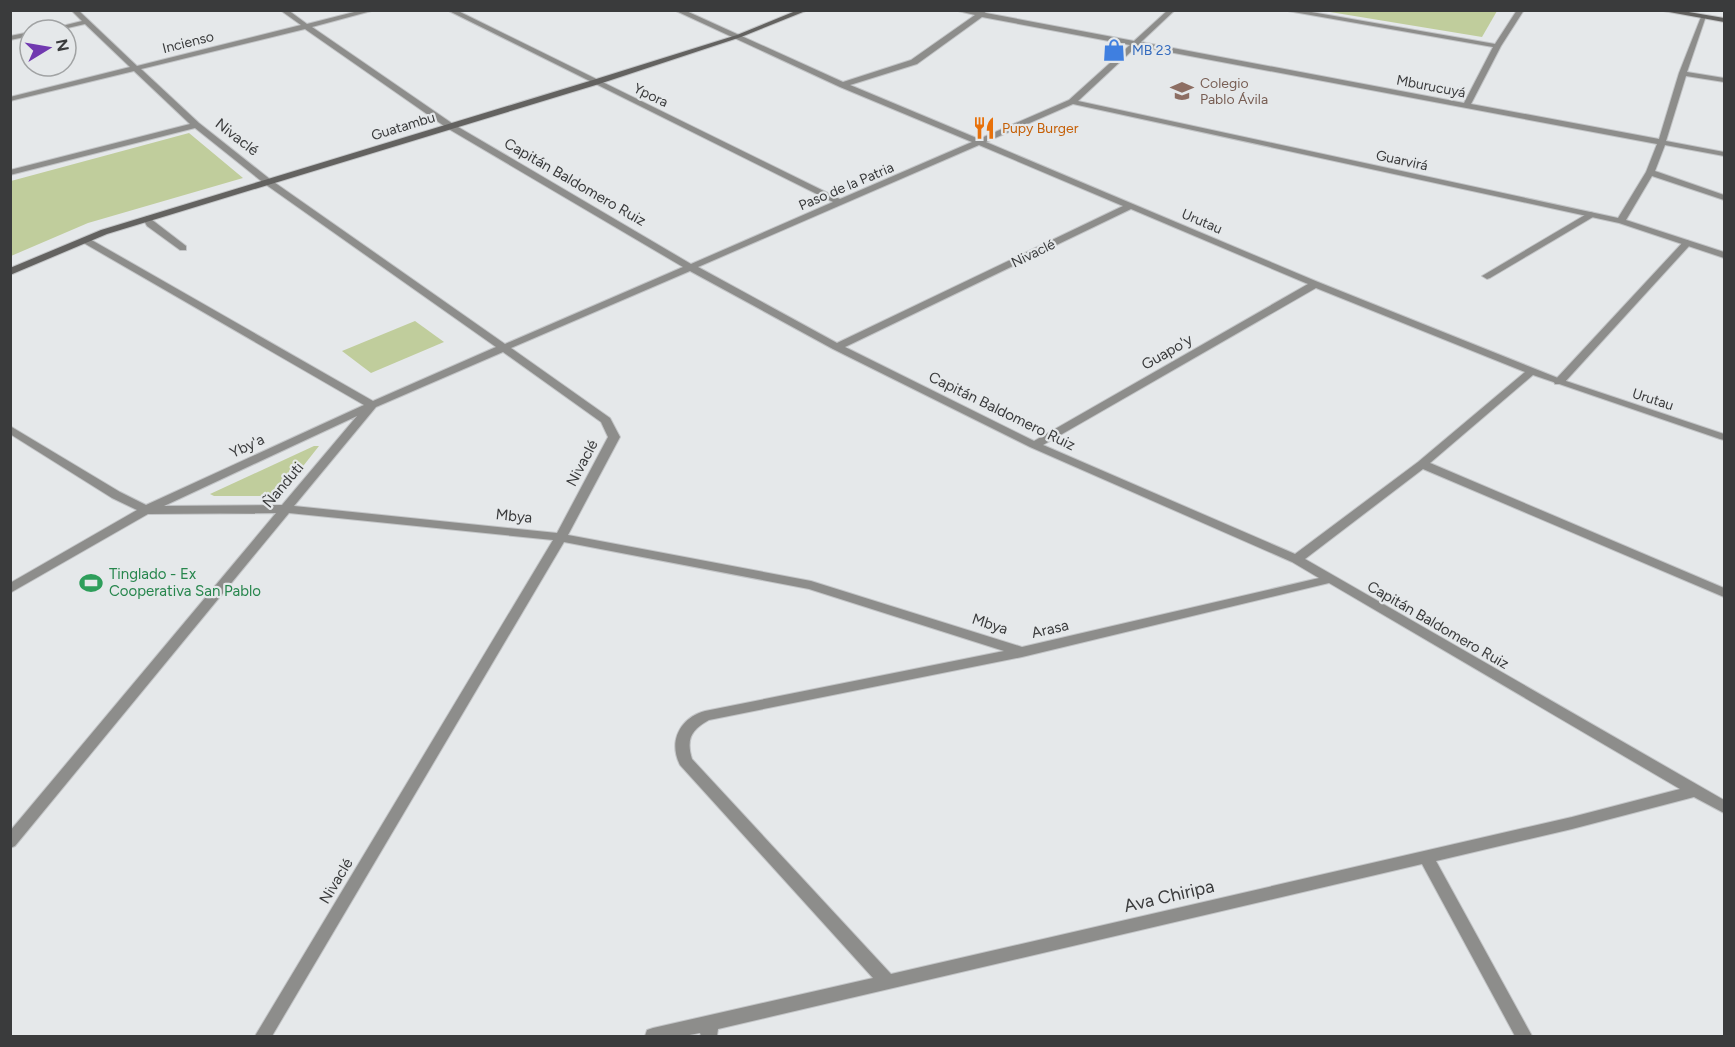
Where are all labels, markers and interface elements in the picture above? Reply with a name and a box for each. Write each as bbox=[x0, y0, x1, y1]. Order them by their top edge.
north arrow bbox=[18, 18, 78, 78]
street label: Incienso bbox=[161, 28, 216, 57]
text: N bbox=[52, 37, 73, 53]
shop icon: MB 23 bbox=[1101, 37, 1127, 63]
place label: MB 23 bbox=[1132, 42, 1171, 59]
street label: Mburucuyá bbox=[1395, 71, 1467, 102]
place label: Colegio Pablo Ávila bbox=[1200, 75, 1268, 108]
school or university icon: Colegio Pablo Ávila bbox=[1169, 78, 1195, 104]
street label: Ypora bbox=[631, 80, 671, 111]
street label: Guatambu bbox=[369, 109, 437, 144]
street label: Nivaclé bbox=[212, 115, 262, 159]
restaurant icon: Pupy Burger bbox=[971, 115, 997, 141]
place label: Pupy Burger bbox=[1002, 120, 1079, 137]
street label: Capitán Baldomero Ruiz bbox=[501, 134, 649, 230]
street label: Guarvirá bbox=[1374, 147, 1429, 174]
street label: Paso de la Patria bbox=[796, 159, 896, 214]
street label: Urutau bbox=[1179, 205, 1225, 238]
street label: Nivaclé bbox=[1009, 235, 1058, 271]
street label: Guapo'y bbox=[1138, 330, 1196, 374]
street label: Capitán Baldomero Ruiz bbox=[926, 368, 1078, 454]
street label: Urutau bbox=[1630, 385, 1676, 414]
street label: Yby'a bbox=[227, 430, 267, 462]
street label: Nivaclé bbox=[562, 437, 602, 489]
street label: Ñanduti bbox=[259, 459, 307, 511]
street label: Mbya bbox=[495, 505, 533, 527]
place label: Tinglado - Ex Cooperativa San Pablo bbox=[109, 565, 261, 600]
sports icon: Tinglado - Ex Cooperativa San Pablo bbox=[78, 570, 104, 596]
street label: Capitán Baldomero Ruiz bbox=[1364, 577, 1512, 673]
street label: Mbya bbox=[970, 610, 1010, 638]
street label: Arasa bbox=[1030, 616, 1070, 642]
street label: Nivaclé bbox=[315, 855, 357, 907]
street label: Ava Chiripa bbox=[1122, 875, 1216, 917]

